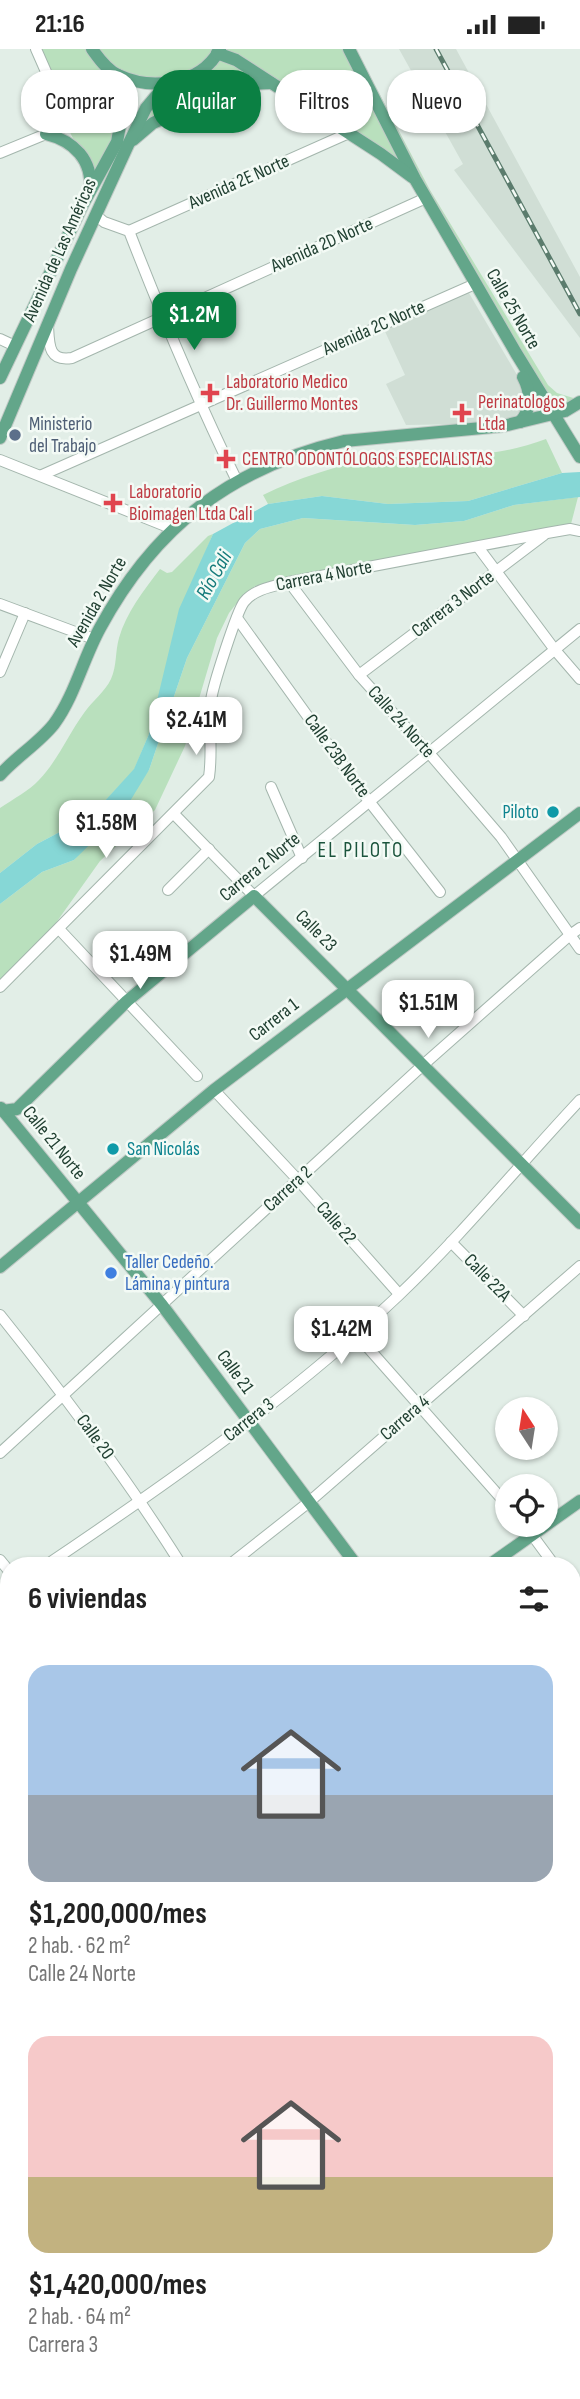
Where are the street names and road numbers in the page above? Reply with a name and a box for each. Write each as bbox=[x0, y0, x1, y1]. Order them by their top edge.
street label: Avenida 2E Norte bbox=[184, 150, 293, 215]
street label: Avenida de Las Américas bbox=[18, 175, 102, 326]
street label: Avenida 2D Norte bbox=[266, 212, 377, 278]
street label: Calle 25 Norte bbox=[481, 265, 545, 353]
street label: Avenida 2C Norte bbox=[318, 295, 429, 361]
street label: Avenida 2 Norte bbox=[62, 553, 132, 652]
street label: Carrera 4 Norte bbox=[274, 555, 374, 597]
street label: Carrera 3 Norte bbox=[407, 565, 499, 643]
street label: Calle 24 Norte bbox=[363, 681, 439, 763]
street label: Calle 23B Norte bbox=[299, 710, 375, 802]
street label: Carrera 2 Norte bbox=[215, 827, 305, 907]
street label: Calle 23 bbox=[290, 905, 342, 957]
street label: Carrera 1 bbox=[245, 993, 304, 1046]
street label: Calle 21 Norte bbox=[17, 1102, 91, 1184]
street label: Carrera 2 bbox=[259, 1161, 317, 1217]
street label: Calle 22 bbox=[311, 1197, 361, 1249]
street label: Calle 22A bbox=[459, 1249, 516, 1307]
street label: Calle 21 bbox=[211, 1346, 259, 1399]
street label: Carrera 4 bbox=[376, 1390, 434, 1446]
street label: Carrera 3 bbox=[219, 1393, 279, 1447]
street label: Calle 20 bbox=[71, 1410, 119, 1464]

